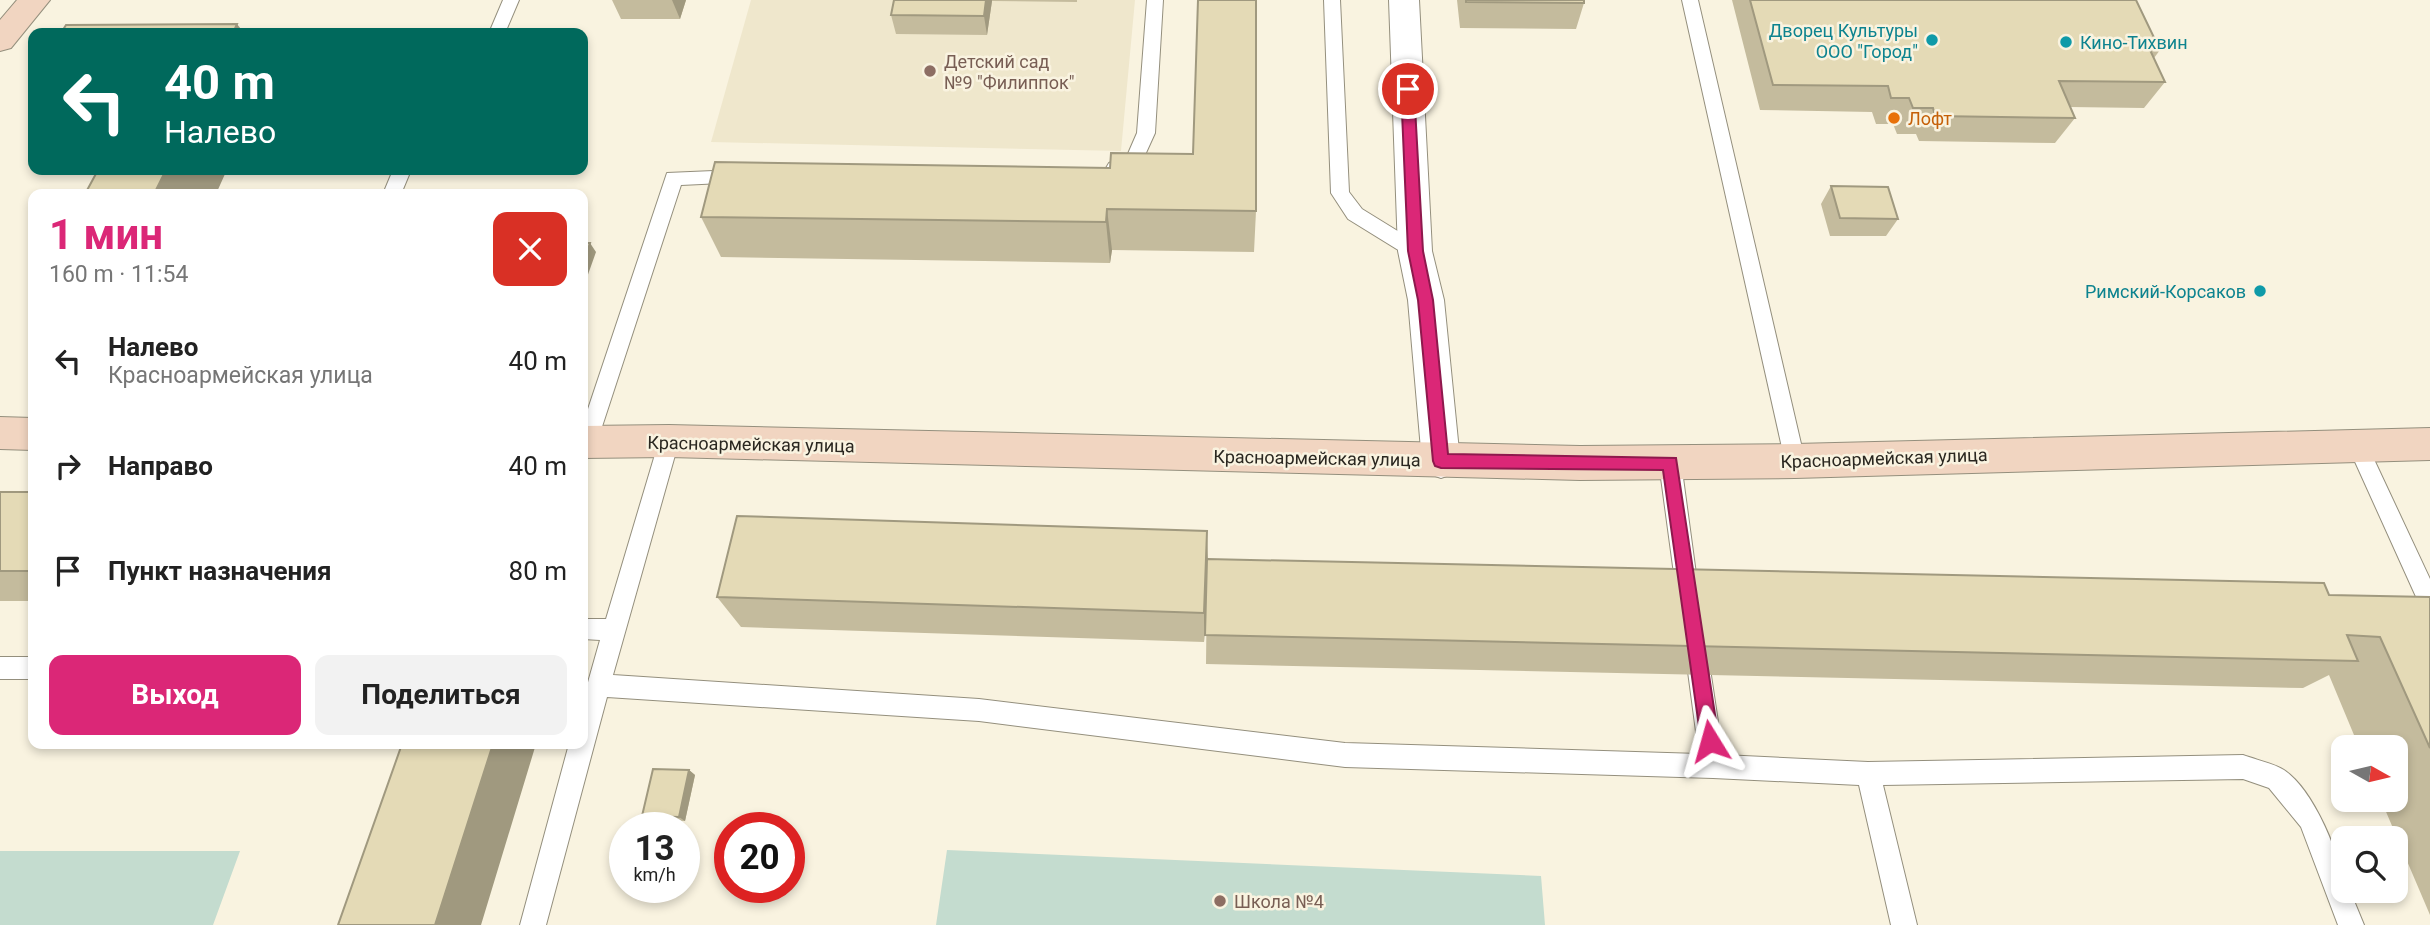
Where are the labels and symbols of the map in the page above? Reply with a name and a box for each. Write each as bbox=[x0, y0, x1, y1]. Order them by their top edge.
place label: Дворец Культуры ООО "Город" bbox=[1769, 20, 1918, 62]
marker: Дворец Культуры ООО "Город" bbox=[1924, 32, 1940, 48]
place label: Кино-Тихвин bbox=[2080, 32, 2188, 53]
marker: Кино-Тихвин bbox=[2058, 34, 2074, 50]
place label: Детский сад №9 "Филиппок" bbox=[944, 51, 1074, 93]
pin bbox=[1378, 59, 1438, 119]
marker: Детский сад №9 "Филиппок" bbox=[922, 63, 938, 79]
place label: Лофт bbox=[1908, 108, 1952, 129]
marker: Лофт bbox=[1886, 110, 1902, 126]
place label: Римский-Корсаков bbox=[2085, 281, 2246, 302]
marker: Римский-Корсаков bbox=[2252, 283, 2268, 299]
street label: Красноармейская улица bbox=[647, 432, 855, 456]
street label: Красноармейская улица bbox=[1780, 444, 1988, 472]
street label: Красноармейская улица bbox=[1213, 446, 1421, 470]
position arrow bbox=[1673, 704, 1747, 778]
north arrow bbox=[2331, 735, 2408, 812]
speed limit sign: 20 bbox=[714, 812, 805, 903]
place label: Школа №4 bbox=[1234, 891, 1324, 912]
marker: Школа №4 bbox=[1212, 893, 1228, 909]

